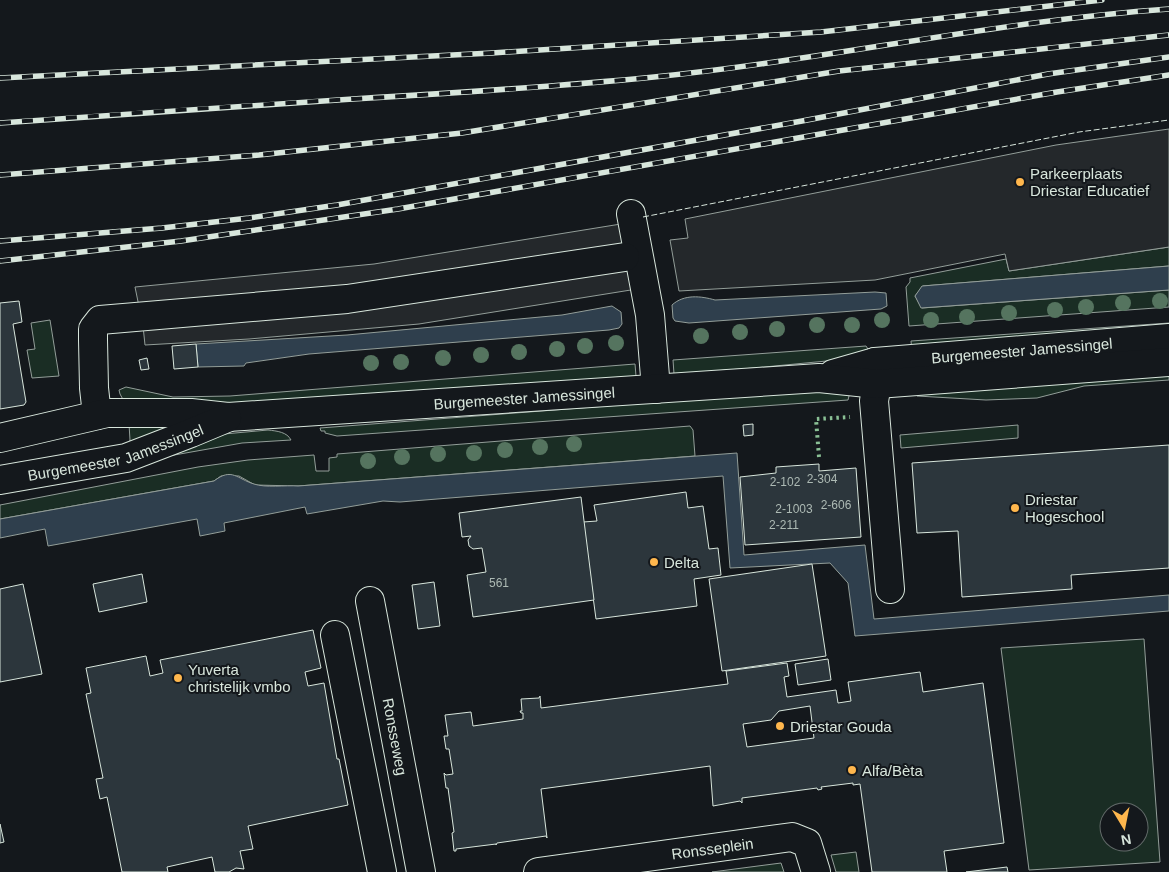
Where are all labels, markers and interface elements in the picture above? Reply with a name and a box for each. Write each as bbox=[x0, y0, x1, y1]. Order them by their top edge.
place label: Parkeerplaats Driestar Educatief bbox=[1030, 165, 1150, 199]
marker: Parkeerplaats Driestar Educatief bbox=[1014, 176, 1026, 188]
street label: Burgemeester Jamessingel bbox=[931, 334, 1113, 366]
street label: Burgemeester Jamessingel bbox=[433, 383, 616, 412]
street label: Burgemeester Jamessingel bbox=[26, 420, 206, 484]
house number: 2-304 bbox=[807, 472, 838, 486]
house number: 2-102 bbox=[770, 475, 801, 489]
place label: Driestar Hogeschool bbox=[1025, 491, 1104, 525]
house number: 2-606 bbox=[821, 498, 852, 512]
house number: 2-1003 bbox=[775, 502, 813, 516]
marker: Driestar Hogeschool bbox=[1009, 502, 1021, 514]
house number: 2-211 bbox=[769, 518, 799, 532]
place label: Delta bbox=[664, 554, 700, 571]
marker: Delta bbox=[648, 556, 660, 568]
house number: 561 bbox=[489, 576, 509, 590]
place label: Yuverta christelijk vmbo bbox=[188, 661, 291, 695]
marker: Yuverta christelijk vmbo bbox=[172, 672, 184, 684]
street label: Ronsseweg bbox=[380, 697, 411, 777]
place label: Driestar Gouda bbox=[790, 718, 892, 735]
marker: Driestar Gouda bbox=[774, 720, 786, 732]
place label: Alfa/Bèta bbox=[862, 762, 924, 779]
marker: Alfa/Bèta bbox=[846, 764, 858, 776]
north arrow bbox=[1099, 802, 1149, 852]
text: N bbox=[1120, 831, 1133, 849]
street label: Ronsseplein bbox=[670, 834, 754, 862]

